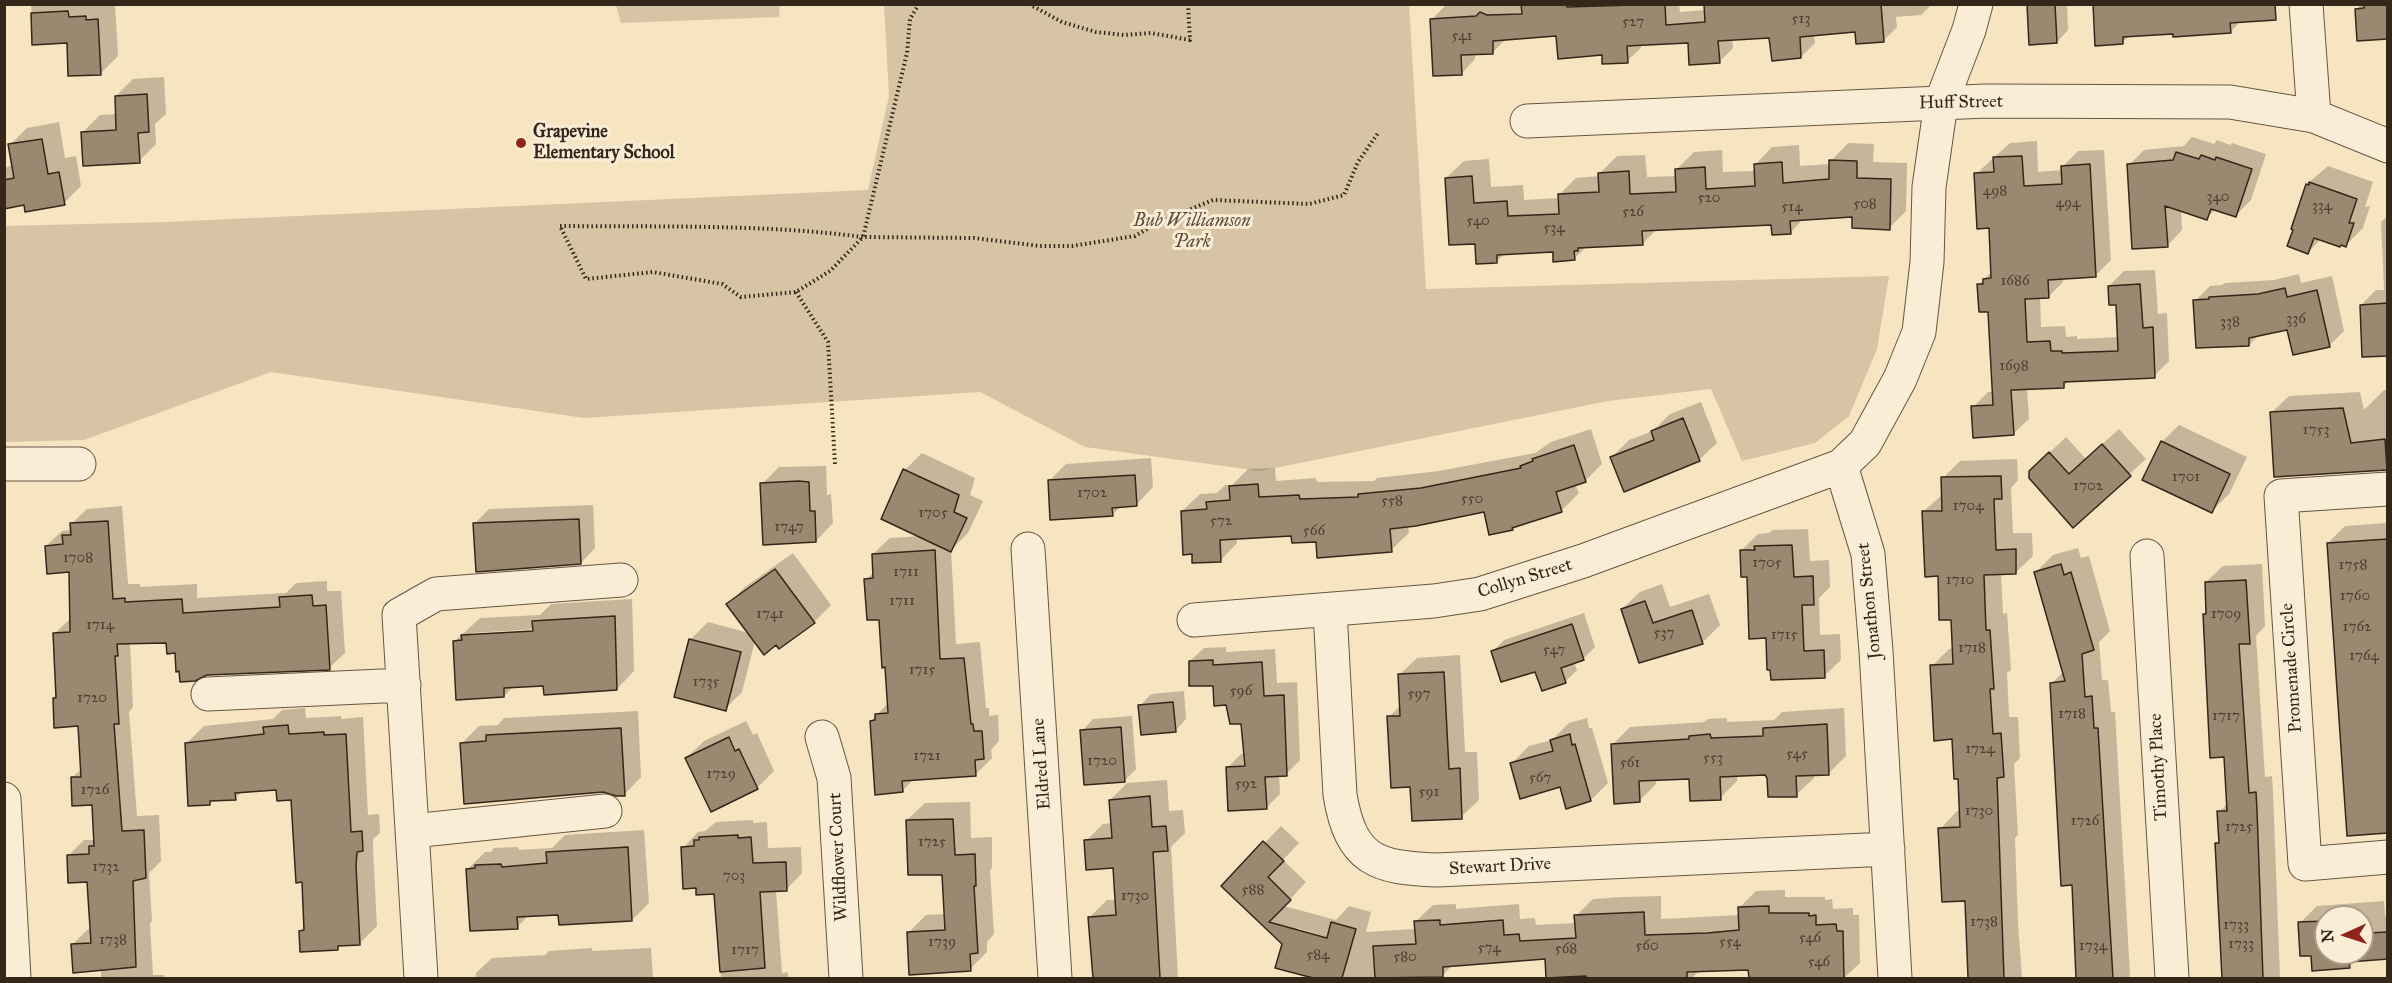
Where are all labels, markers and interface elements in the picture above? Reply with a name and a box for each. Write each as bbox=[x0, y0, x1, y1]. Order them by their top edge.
house number: 513 bbox=[1792, 10, 1810, 28]
house number: 527 bbox=[1622, 13, 1644, 31]
house number: 541 bbox=[1452, 27, 1472, 45]
street label: Huff Street bbox=[1919, 91, 2003, 115]
place label: Grapevine Elementary School bbox=[533, 122, 675, 164]
marker: Grapevine Elementary School bbox=[514, 136, 528, 150]
house number: 498 bbox=[1983, 182, 2007, 200]
house number: 340 bbox=[2206, 188, 2230, 206]
house number: 520 bbox=[1697, 189, 1721, 207]
house number: 494 bbox=[2056, 194, 2080, 212]
house number: 508 bbox=[1853, 195, 1877, 213]
house number: 334 bbox=[2312, 197, 2332, 215]
house number: 514 bbox=[1781, 198, 1803, 216]
house number: 526 bbox=[1622, 203, 1644, 221]
park label: Bub Williamson Park bbox=[1133, 211, 1251, 254]
house number: 540 bbox=[1466, 212, 1490, 230]
house number: 534 bbox=[1543, 219, 1565, 237]
house number: 1686 bbox=[2000, 272, 2030, 290]
house number: 336 bbox=[2286, 310, 2306, 328]
house number: 338 bbox=[2220, 313, 2240, 331]
house number: 1698 bbox=[1999, 357, 2029, 375]
house number: 1753 bbox=[2303, 421, 2329, 439]
house number: 1701 bbox=[2172, 468, 2200, 486]
house number: 1702 bbox=[2073, 477, 2103, 495]
house number: 1702 bbox=[1077, 484, 1107, 502]
house number: 550 bbox=[1461, 490, 1483, 508]
house number: 558 bbox=[1381, 492, 1403, 510]
house number: 1704 bbox=[1952, 497, 1984, 515]
house number: 1705 bbox=[918, 504, 948, 522]
house number: 572 bbox=[1210, 512, 1232, 530]
house number: 1747 bbox=[774, 518, 804, 536]
house number: 566 bbox=[1303, 522, 1325, 540]
street label: Jonathon Street bbox=[1853, 542, 1887, 660]
house number: 1708 bbox=[63, 549, 93, 567]
street label: Collyn Street bbox=[1475, 554, 1575, 604]
house number: 1705 bbox=[1752, 554, 1782, 572]
house number: 1758 bbox=[2339, 556, 2367, 574]
house number: 1711 bbox=[893, 563, 919, 581]
house number: 1710 bbox=[1946, 571, 1974, 589]
house number: 1760 bbox=[2340, 587, 2370, 605]
house number: 1711 bbox=[889, 592, 915, 610]
street label: Promenade Circle bbox=[2277, 602, 2307, 734]
house number: 1741 bbox=[756, 605, 784, 623]
house number: 1709 bbox=[2211, 605, 2241, 623]
house number: 1714 bbox=[86, 616, 114, 634]
house number: 1762 bbox=[2343, 618, 2371, 636]
house number: 537 bbox=[1654, 624, 1674, 642]
house number: 1715 bbox=[1771, 626, 1797, 644]
house number: 1718 bbox=[1958, 639, 1986, 657]
house number: 547 bbox=[1543, 641, 1565, 659]
house number: 1764 bbox=[2349, 647, 2379, 665]
house number: 1715 bbox=[909, 661, 935, 679]
house number: 1735 bbox=[693, 673, 719, 691]
house number: 596 bbox=[1230, 682, 1252, 700]
house number: 597 bbox=[1407, 685, 1431, 703]
house number: 1720 bbox=[77, 689, 107, 707]
house number: 1718 bbox=[2058, 705, 2086, 723]
house number: 1717 bbox=[2212, 707, 2240, 725]
street label: Timothy Place bbox=[2145, 713, 2173, 821]
street label: Eldred Lane bbox=[1028, 717, 1056, 811]
house number: 1724 bbox=[1965, 740, 1995, 758]
house number: 545 bbox=[1786, 745, 1808, 763]
house number: 1721 bbox=[913, 747, 941, 765]
house number: 553 bbox=[1703, 749, 1723, 767]
house number: 1720 bbox=[1087, 752, 1117, 770]
house number: 561 bbox=[1620, 754, 1640, 772]
house number: 1729 bbox=[706, 765, 736, 783]
house number: 567 bbox=[1529, 769, 1551, 787]
house number: 592 bbox=[1235, 775, 1257, 793]
house number: 1726 bbox=[80, 781, 110, 799]
house number: 591 bbox=[1419, 783, 1439, 801]
street label: Wildflower Court bbox=[825, 792, 853, 922]
house number: 1730 bbox=[1965, 802, 1993, 820]
house number: 1726 bbox=[2070, 812, 2100, 830]
house number: 1725 bbox=[2225, 818, 2253, 836]
house number: 1725 bbox=[918, 833, 946, 851]
street label: Stewart Drive bbox=[1448, 854, 1552, 880]
house number: 1732 bbox=[92, 858, 120, 876]
house number: 703 bbox=[723, 867, 745, 885]
house number: 588 bbox=[1242, 881, 1264, 899]
house number: 1730 bbox=[1121, 887, 1149, 905]
north arrow bbox=[2314, 905, 2374, 965]
house number: 1738 bbox=[1970, 913, 1998, 931]
house number: 1733 bbox=[2223, 916, 2249, 934]
house number: 546 bbox=[1799, 929, 1821, 947]
text: N bbox=[2318, 929, 2337, 943]
house number: 1738 bbox=[99, 931, 127, 949]
house number: 1739 bbox=[928, 933, 956, 951]
house number: 554 bbox=[1719, 933, 1741, 951]
house number: 1733 bbox=[2228, 935, 2254, 953]
house number: 560 bbox=[1635, 937, 1659, 955]
house number: 1734 bbox=[2079, 937, 2107, 955]
house number: 574 bbox=[1478, 939, 1500, 957]
house number: 568 bbox=[1555, 940, 1577, 958]
house number: 1717 bbox=[731, 941, 759, 959]
house number: 584 bbox=[1306, 946, 1330, 964]
house number: 580 bbox=[1393, 948, 1417, 966]
house number: 546 bbox=[1808, 953, 1830, 971]

